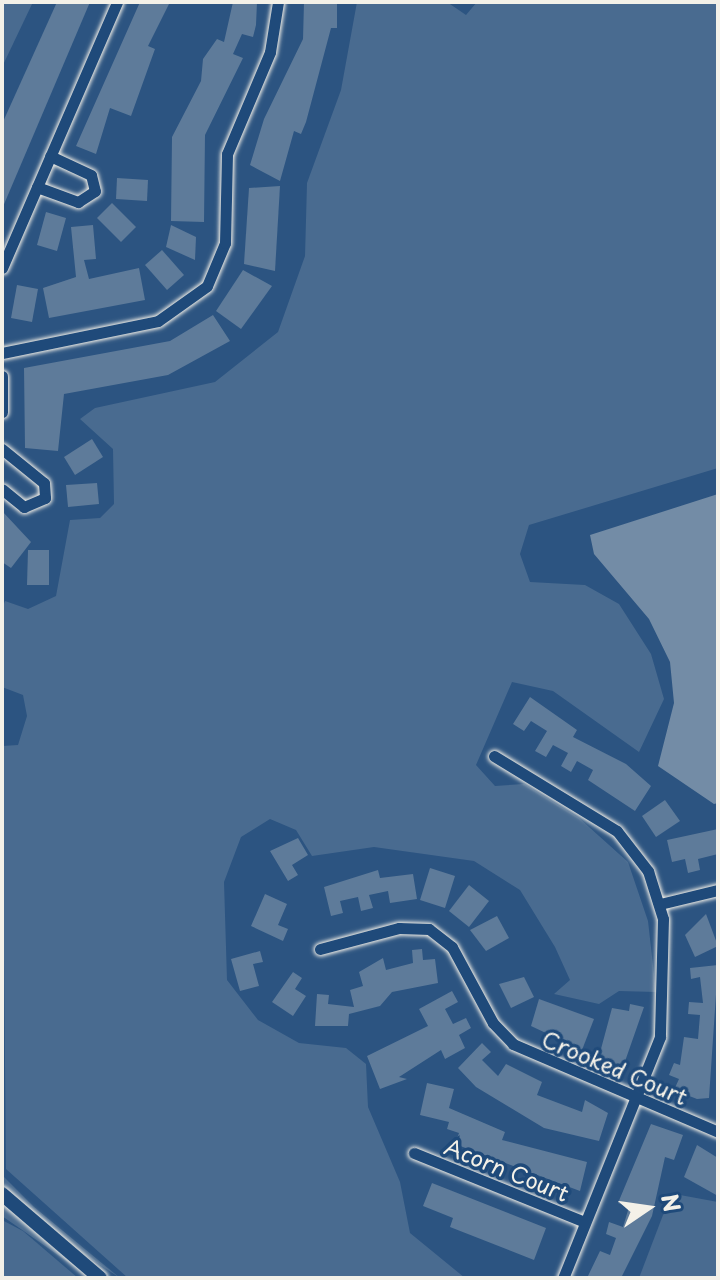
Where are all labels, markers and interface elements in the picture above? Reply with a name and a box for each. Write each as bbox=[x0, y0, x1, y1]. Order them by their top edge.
street label: Crooked Court bbox=[538, 1024, 692, 1110]
street label: Acorn Court bbox=[441, 1132, 573, 1206]
north arrow bbox=[608, 1168, 688, 1248]
text: N bbox=[654, 1190, 690, 1215]

